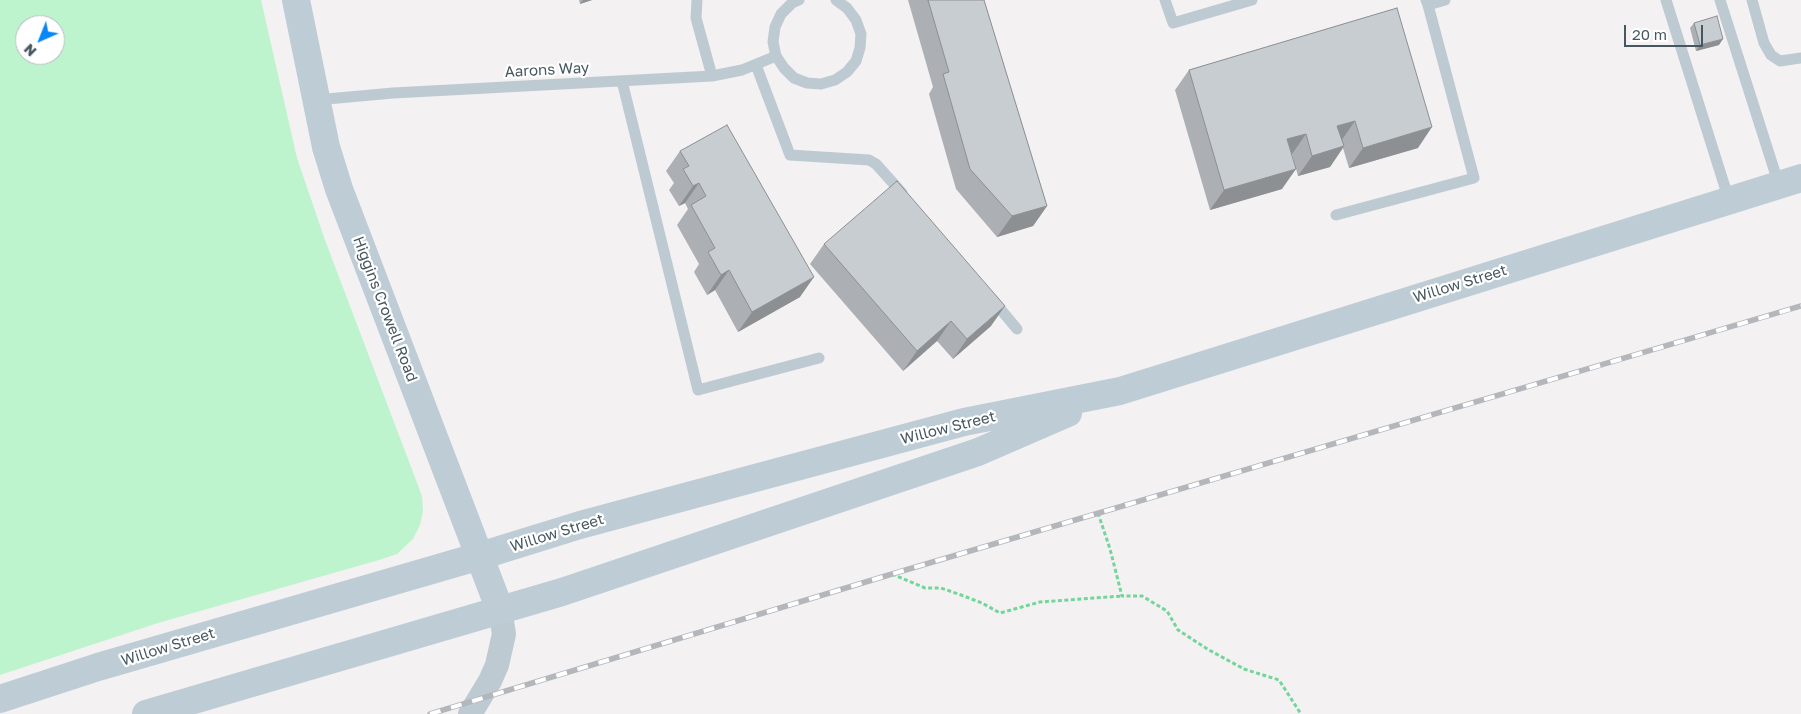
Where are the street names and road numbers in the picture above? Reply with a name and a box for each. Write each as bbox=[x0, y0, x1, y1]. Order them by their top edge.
street label: Aarons Way bbox=[504, 59, 590, 81]
street label: Higgins Crowell Road bbox=[349, 234, 421, 384]
street label: Willow Street bbox=[1411, 261, 1509, 307]
street label: Willow Street bbox=[899, 408, 997, 448]
street label: Willow Street bbox=[508, 510, 606, 556]
street label: Willow Street bbox=[119, 624, 217, 670]

